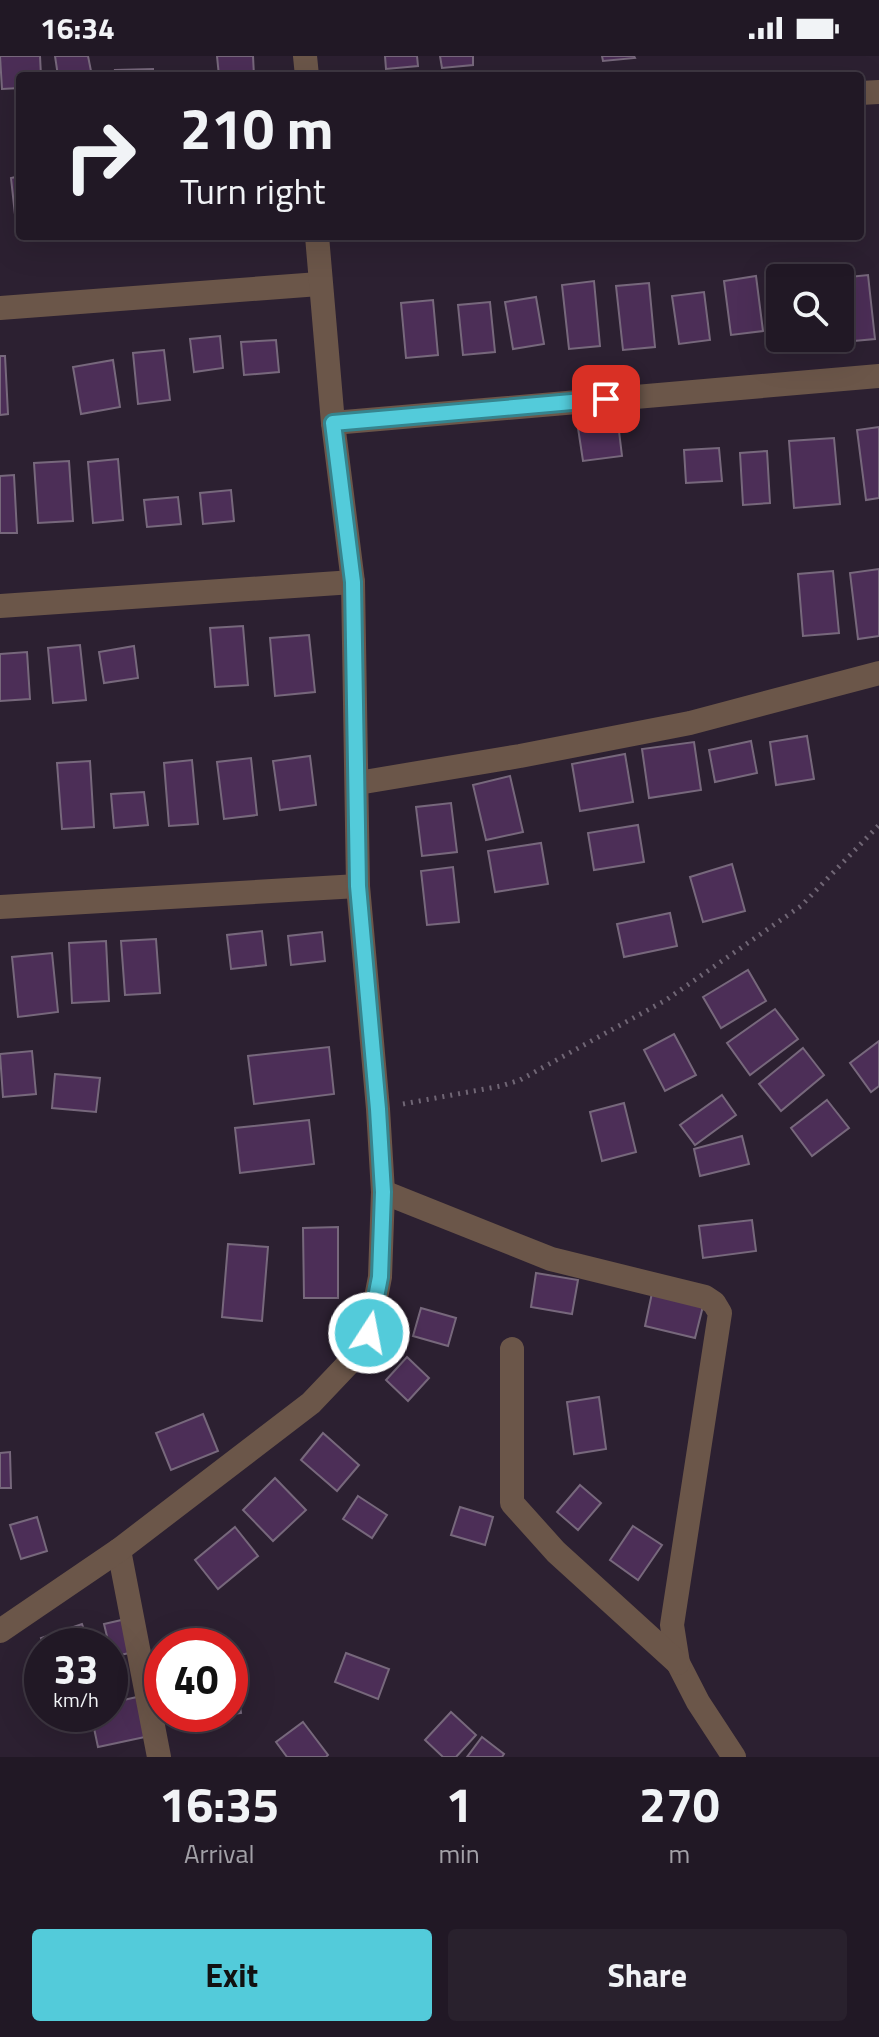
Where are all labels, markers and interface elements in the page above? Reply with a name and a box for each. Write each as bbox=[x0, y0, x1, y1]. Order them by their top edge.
text: 16:34 bbox=[40, 5, 115, 51]
text: 210 m bbox=[180, 86, 333, 171]
icon: right bbox=[48, 104, 152, 208]
text: Turn right bbox=[180, 163, 325, 218]
map controls bbox=[766, 264, 854, 352]
button: search bbox=[766, 264, 854, 352]
pin bbox=[572, 365, 640, 433]
icon: arrive bbox=[584, 377, 628, 421]
position arrow bbox=[327, 1291, 411, 1375]
speed limit sign: 40 bbox=[144, 1628, 248, 1732]
text: 33 bbox=[54, 1639, 98, 1700]
text: km/h bbox=[53, 1684, 99, 1715]
text: 16:35 bbox=[159, 1768, 279, 1841]
text: 1 bbox=[446, 1768, 473, 1841]
text: 270 bbox=[639, 1768, 720, 1841]
text: Arrival bbox=[184, 1834, 254, 1873]
text: min bbox=[438, 1834, 480, 1873]
text: m bbox=[669, 1834, 690, 1873]
button: Exit bbox=[32, 1929, 432, 2021]
button: Share bbox=[448, 1929, 847, 2021]

